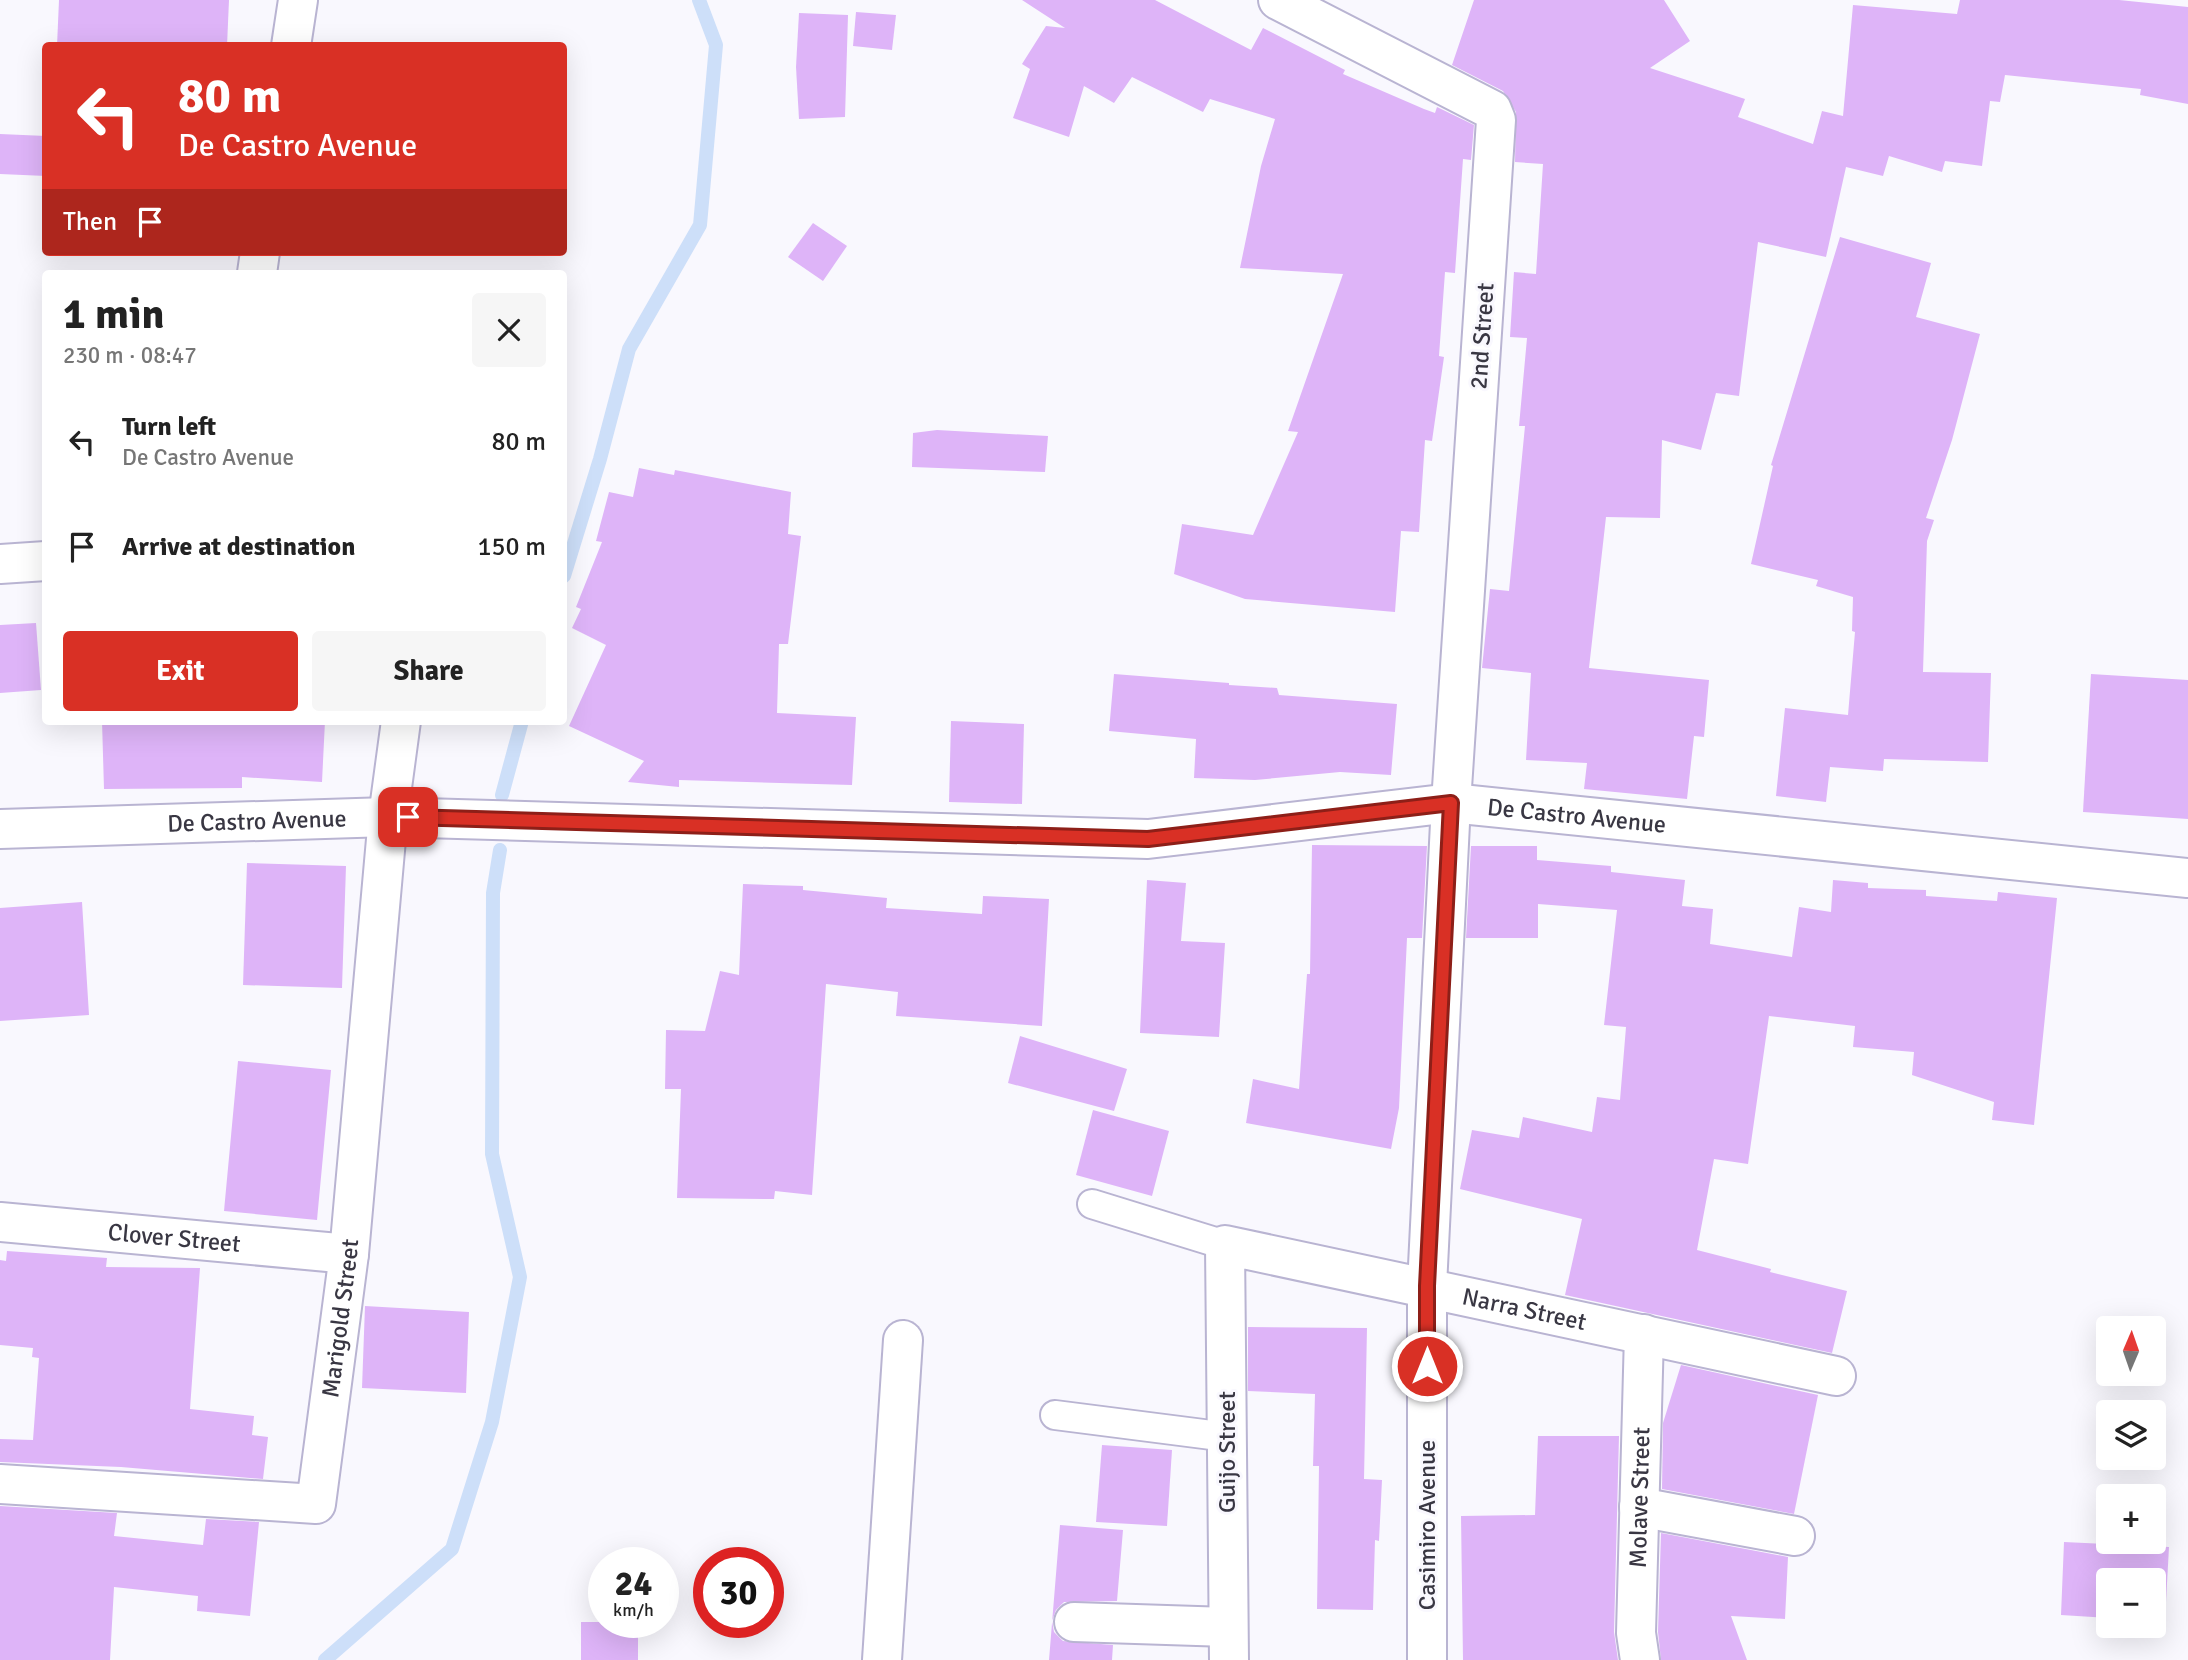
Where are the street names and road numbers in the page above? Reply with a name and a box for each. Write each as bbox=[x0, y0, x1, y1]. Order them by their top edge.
street label: 2nd Street bbox=[1463, 282, 1501, 390]
street label: De Castro Avenue bbox=[1486, 792, 1668, 840]
street label: De Castro Avenue bbox=[167, 803, 347, 839]
street label: Clover Street bbox=[107, 1217, 242, 1259]
street label: Marigold Street bbox=[315, 1238, 365, 1400]
street label: Narra Street bbox=[1459, 1281, 1589, 1337]
street label: Guijo Street bbox=[1212, 1391, 1242, 1513]
street label: Molave Street bbox=[1623, 1426, 1657, 1568]
street label: Casimiro Avenue bbox=[1412, 1440, 1442, 1610]

